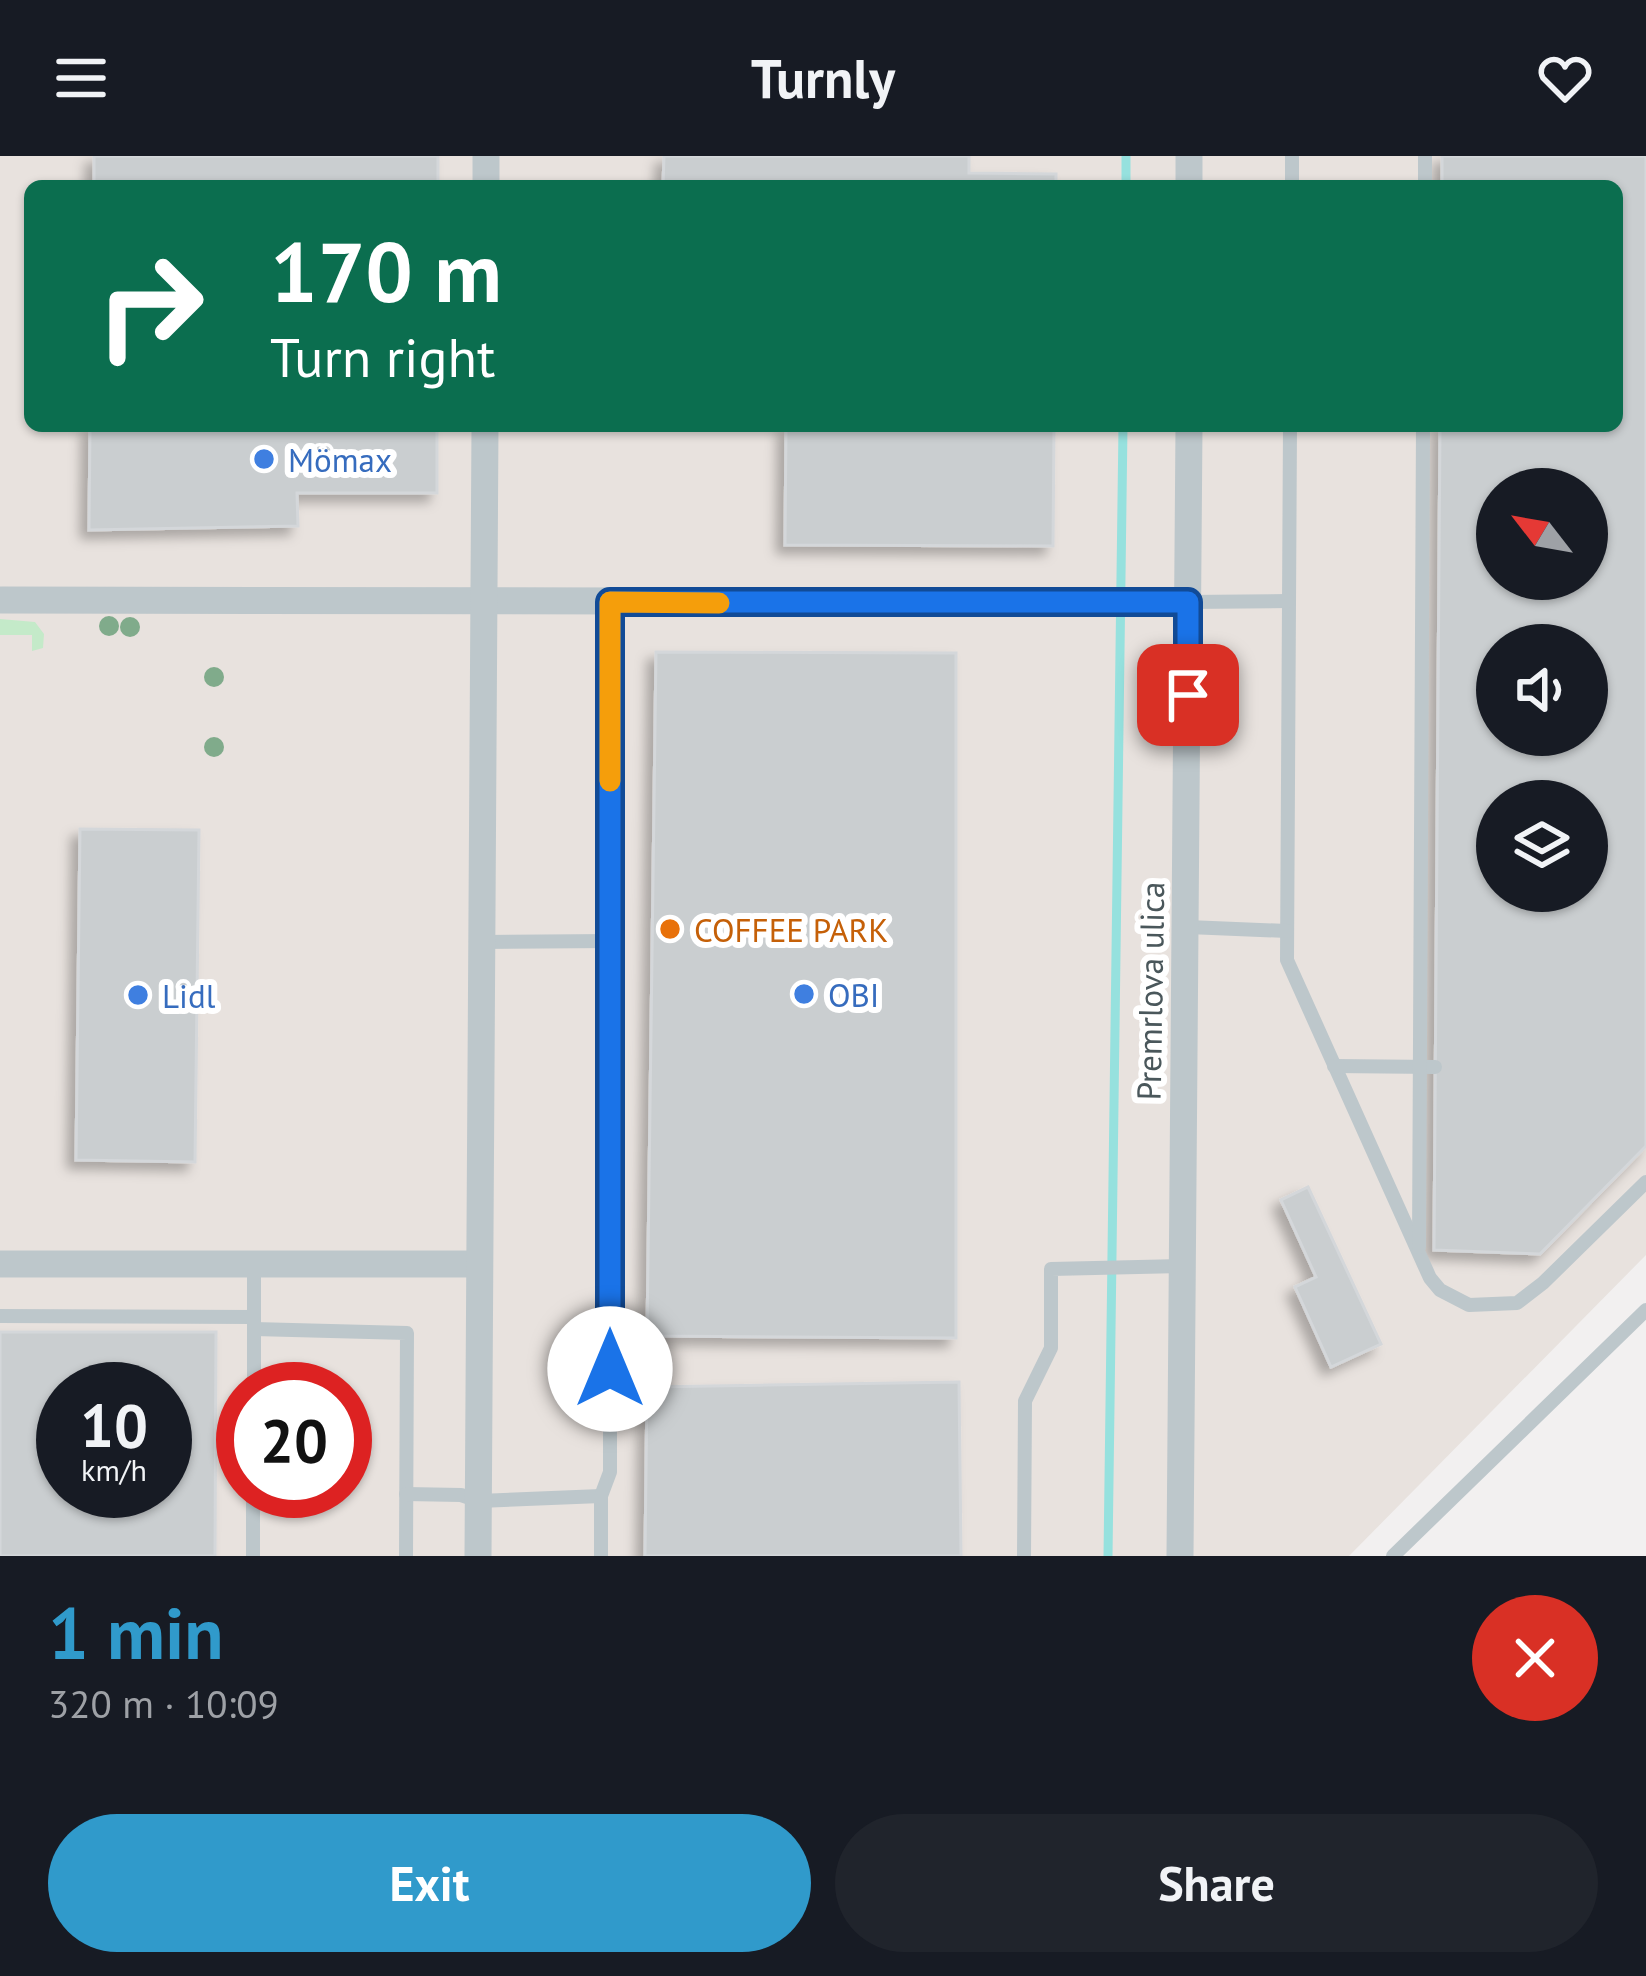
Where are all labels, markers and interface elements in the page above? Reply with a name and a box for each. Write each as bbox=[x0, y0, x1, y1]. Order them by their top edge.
text: Turnly bbox=[751, 43, 895, 113]
icon: menu bbox=[48, 45, 114, 111]
icon: heart bbox=[1532, 45, 1598, 111]
text: 170 m bbox=[270, 216, 502, 325]
icon: right bbox=[72, 228, 228, 384]
text: Turn right bbox=[270, 322, 495, 392]
place label: Mömax bbox=[288, 438, 392, 481]
marker: Mömax bbox=[251, 446, 277, 472]
north arrow bbox=[1476, 468, 1608, 600]
map controls bbox=[1476, 468, 1608, 912]
button: sound bbox=[1476, 624, 1608, 756]
pin bbox=[1137, 644, 1239, 746]
icon: arrive bbox=[1155, 662, 1221, 728]
button: layers bbox=[1476, 780, 1608, 912]
street label: Premrlova ulica bbox=[1127, 881, 1173, 1101]
place label: COFFEE PARK bbox=[694, 908, 888, 951]
marker: COFFEE PARK bbox=[657, 916, 683, 942]
place label: OBI bbox=[828, 973, 879, 1016]
place label: Lidl bbox=[162, 974, 216, 1017]
marker: OBI bbox=[791, 981, 817, 1007]
marker: Lidl bbox=[125, 982, 151, 1008]
position arrow bbox=[547, 1306, 673, 1432]
speed limit sign: 20 bbox=[216, 1362, 372, 1518]
text: 10 bbox=[80, 1386, 148, 1464]
text: km/h bbox=[81, 1450, 147, 1489]
text: 1 min bbox=[48, 1586, 224, 1679]
button: close bbox=[1472, 1595, 1598, 1721]
text: 320 m · 10:09 bbox=[48, 1678, 279, 1729]
button: Exit bbox=[48, 1814, 811, 1952]
button: Share bbox=[835, 1814, 1598, 1952]

